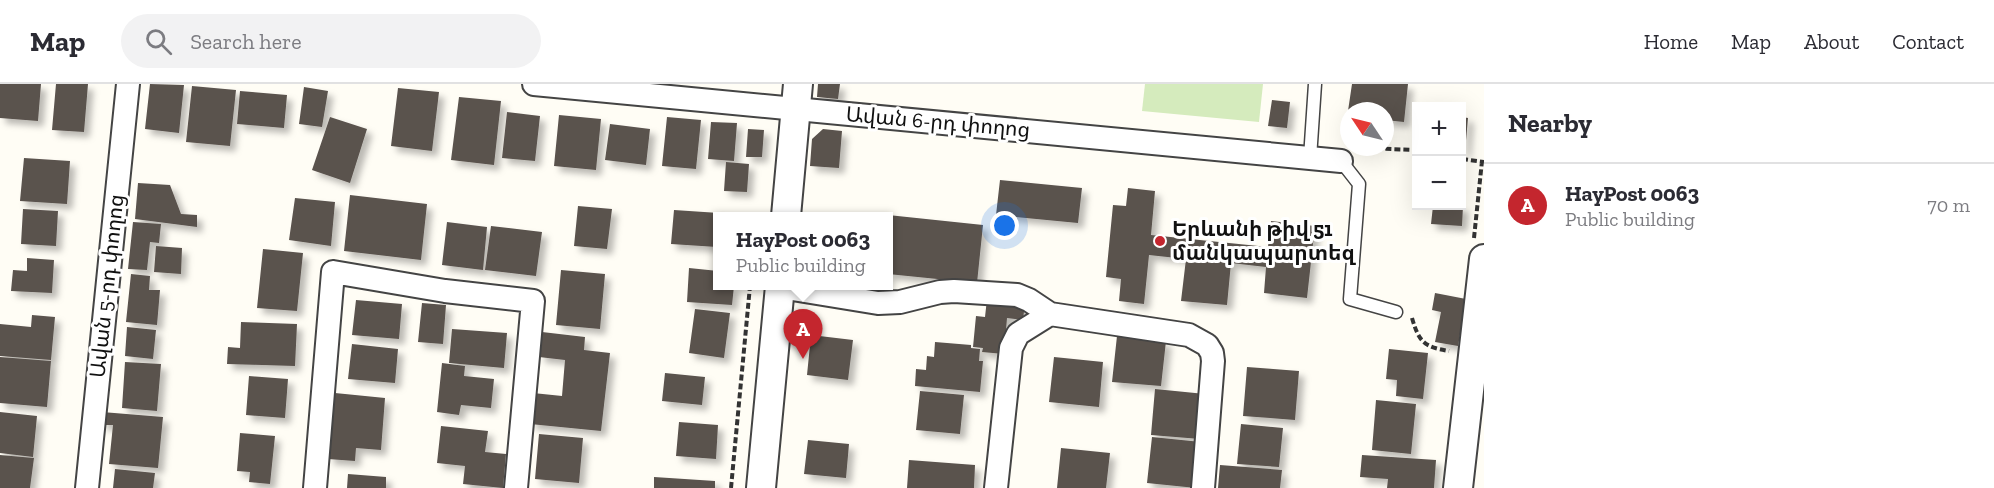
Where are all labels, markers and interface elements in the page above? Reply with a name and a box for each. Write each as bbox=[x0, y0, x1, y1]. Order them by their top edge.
search box bbox=[121, 14, 541, 68]
text: Map bbox=[30, 25, 85, 58]
icon: search bbox=[142, 25, 175, 58]
text: Search here bbox=[190, 28, 302, 55]
text: Home bbox=[1644, 29, 1698, 54]
text: Map bbox=[1731, 29, 1771, 54]
text: About bbox=[1804, 29, 1859, 54]
text: Contact bbox=[1892, 29, 1964, 54]
street label: Ավան 6-րդ փողոց bbox=[845, 101, 1031, 142]
north arrow bbox=[1340, 102, 1394, 156]
map controls bbox=[1412, 102, 1466, 210]
button: + bbox=[1412, 102, 1466, 156]
text: Nearby bbox=[1508, 107, 1592, 139]
button: − bbox=[1412, 156, 1466, 210]
text: HayPost 0063 bbox=[1565, 180, 1699, 207]
street label: Ավան 5-րդ փողոց bbox=[84, 193, 129, 379]
text: A bbox=[1521, 193, 1534, 217]
text: 70 m bbox=[1927, 193, 1970, 217]
text: Public building bbox=[1565, 207, 1695, 231]
your location bbox=[990, 211, 1019, 240]
popup bbox=[713, 212, 893, 290]
place label: Երևանի թիվ 51 մանկապարտեզ bbox=[1172, 216, 1357, 265]
text: HayPost 0063 bbox=[736, 226, 870, 253]
marker: Երևանի թիվ 51 մանկապարտեզ bbox=[1153, 234, 1167, 248]
text: Public building bbox=[736, 253, 866, 277]
pin: A bbox=[784, 310, 822, 359]

